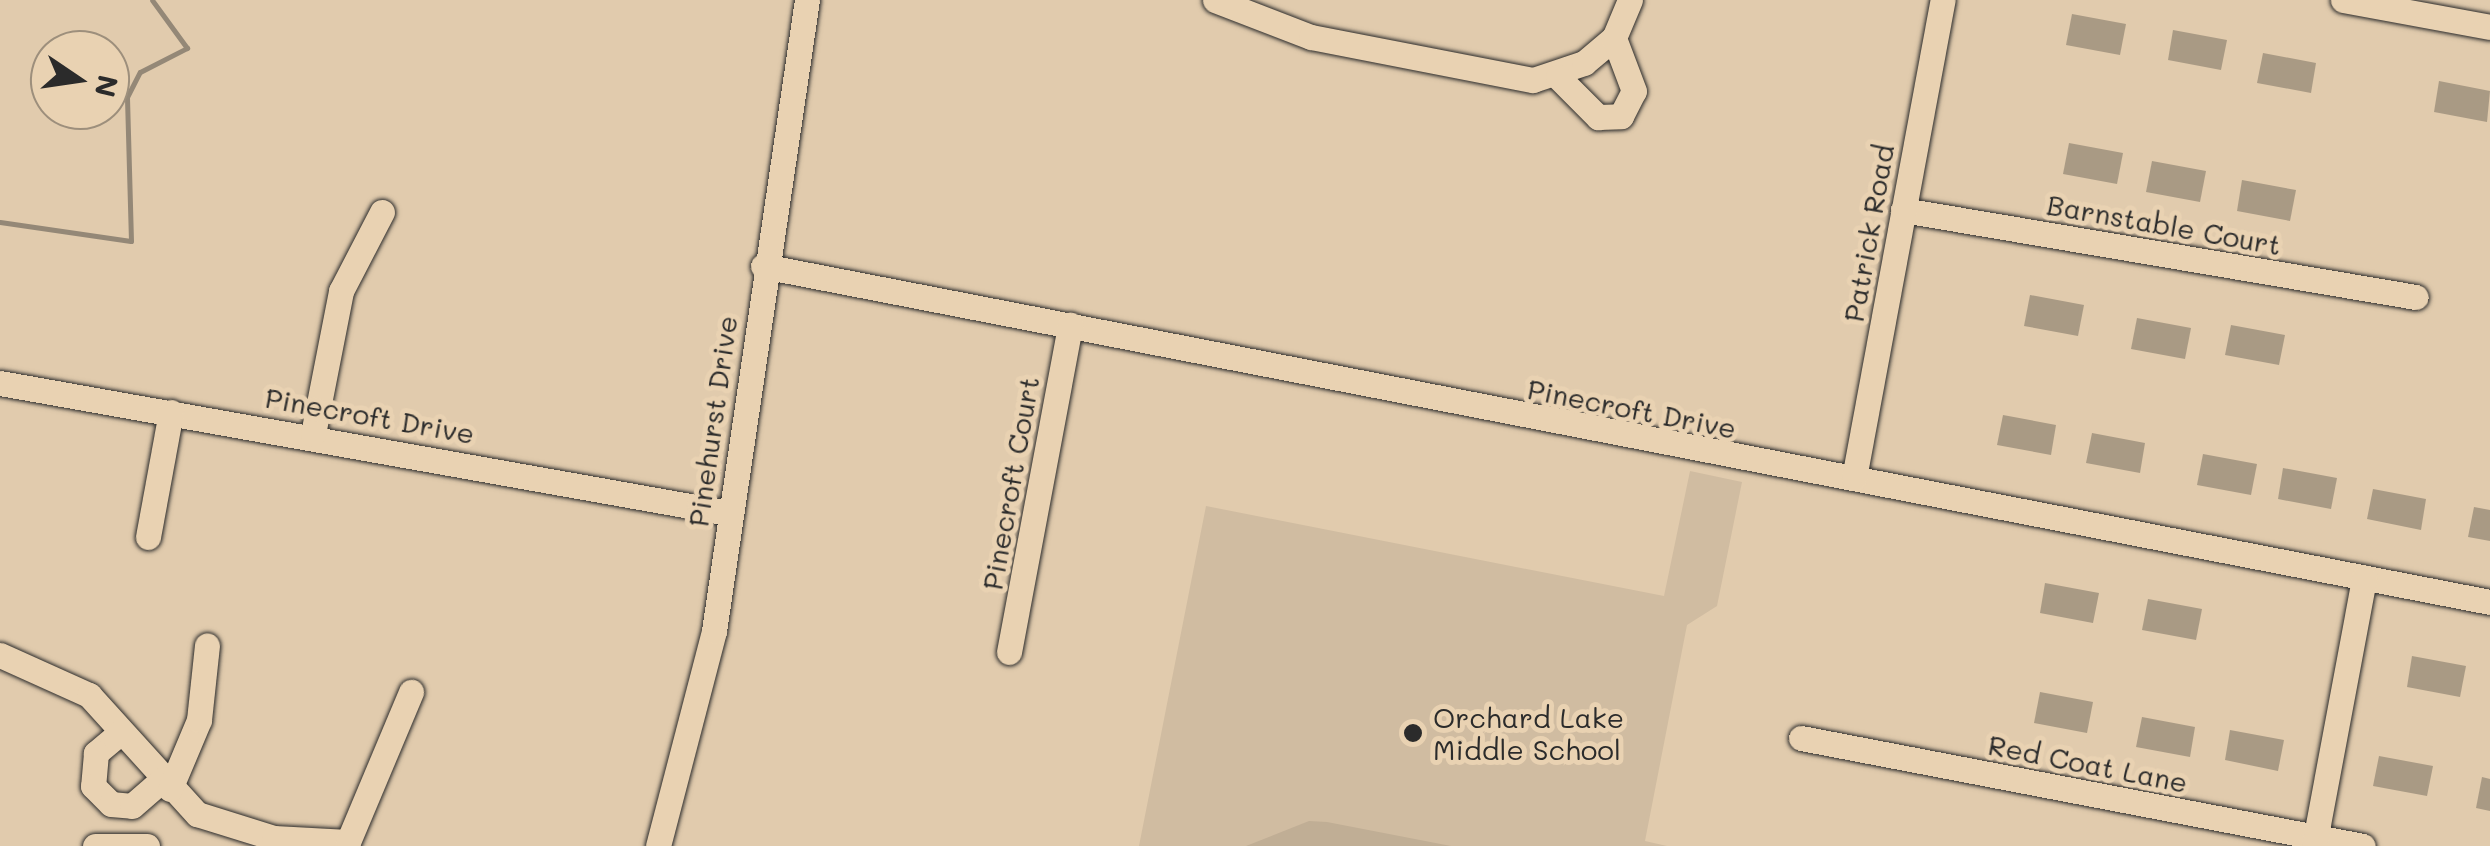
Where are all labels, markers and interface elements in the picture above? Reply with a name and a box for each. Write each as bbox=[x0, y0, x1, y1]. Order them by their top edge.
north arrow bbox=[30, 30, 130, 130]
text: N bbox=[87, 72, 127, 101]
street label: Patrick Road bbox=[1836, 142, 1900, 324]
street label: Barnstable Court bbox=[2044, 187, 2284, 261]
street label: Pinehurst Drive bbox=[681, 313, 743, 529]
street label: Pinecroft Drive bbox=[1525, 371, 1739, 445]
street label: Pinecroft Court bbox=[975, 374, 1045, 592]
street label: Pinecroft Drive bbox=[263, 380, 477, 450]
place label: Orchard Lake Middle School bbox=[1433, 700, 1624, 766]
marker: Orchard Lake Middle School bbox=[1402, 722, 1424, 744]
street label: Red Coat Lane bbox=[1985, 727, 2191, 799]

